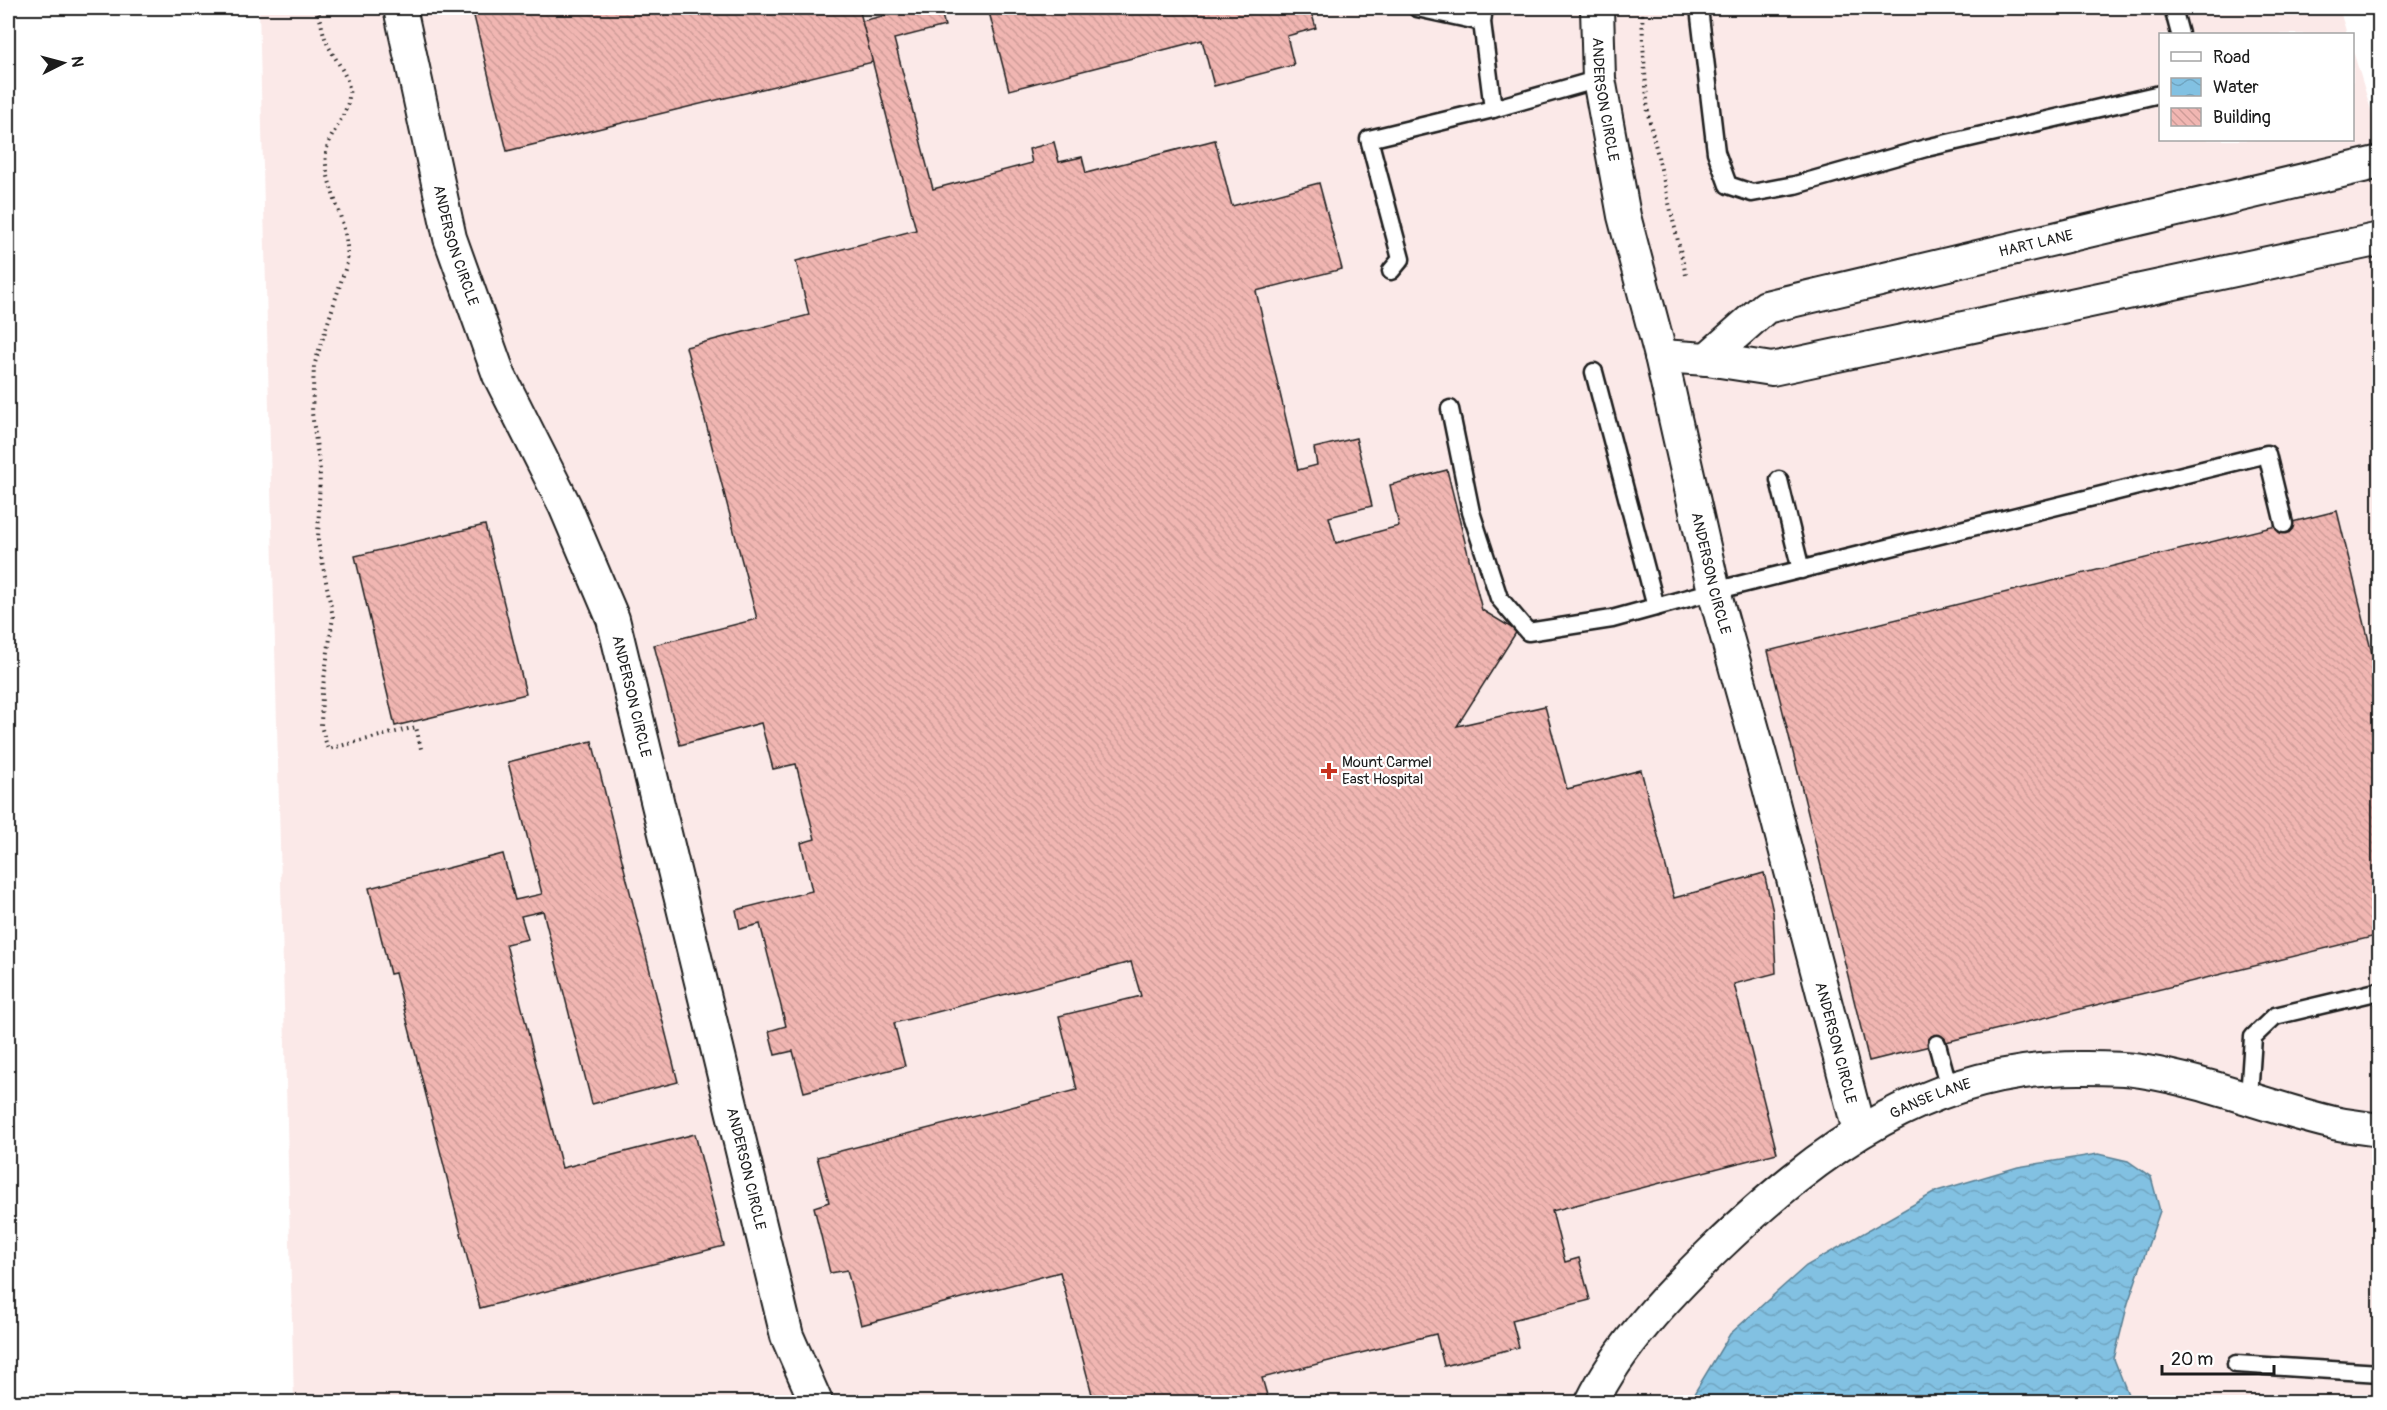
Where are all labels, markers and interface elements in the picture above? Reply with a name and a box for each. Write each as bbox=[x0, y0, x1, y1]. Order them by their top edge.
north arrow bbox=[33, 33, 93, 93]
legend bbox=[2159, 33, 2354, 141]
street label: ANDERSON CIRCLE bbox=[1588, 37, 1623, 163]
text: Road bbox=[2213, 46, 2250, 69]
text: N bbox=[66, 55, 87, 68]
text: Water bbox=[2213, 76, 2259, 99]
text: Building bbox=[2213, 106, 2271, 129]
street label: ANDERSON CIRCLE bbox=[429, 183, 483, 309]
street label: HART LANE bbox=[1997, 226, 2075, 262]
street label: ANDERSON CIRCLE bbox=[1687, 510, 1735, 637]
street label: ANDERSON CIRCLE bbox=[607, 633, 655, 760]
place label: Mount Carmel East Hospital bbox=[1342, 753, 1432, 789]
marker: Mount Carmel East Hospital bbox=[1320, 762, 1338, 780]
street label: ANDERSON CIRCLE bbox=[1810, 980, 1861, 1106]
street label: GANSE LANE bbox=[1887, 1074, 1973, 1124]
street label: ANDERSON CIRCLE bbox=[722, 1106, 770, 1232]
scale bar bbox=[2162, 1338, 2274, 1376]
text: 20 m bbox=[2171, 1348, 2213, 1371]

